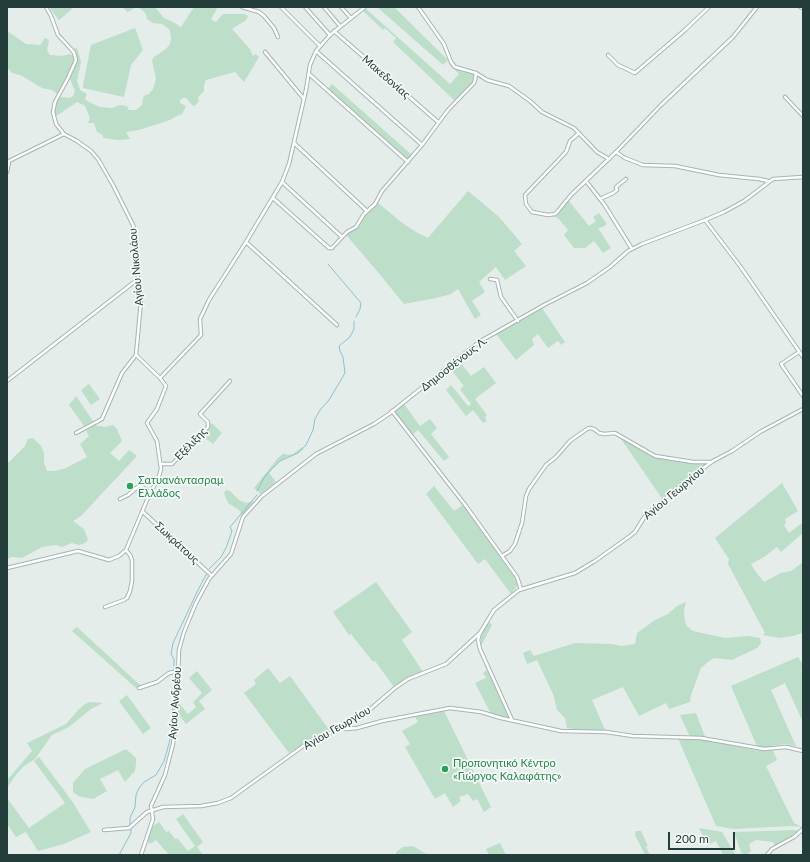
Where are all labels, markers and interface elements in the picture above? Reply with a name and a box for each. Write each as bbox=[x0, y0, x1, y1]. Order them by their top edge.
street label: Μακεδονίας bbox=[359, 53, 413, 101]
street label: Αγίου Νικολάου bbox=[126, 228, 146, 306]
street label: Δημοσθένους Λ. bbox=[418, 334, 490, 394]
street label: Εξέλιξης bbox=[172, 425, 210, 463]
street label: Αγίου Γεωργίου bbox=[641, 464, 707, 522]
place label: Σατυανάντασραμ Ελλάδος bbox=[138, 473, 223, 499]
marker: Σατυανάντασραμ Ελλάδος bbox=[125, 481, 135, 491]
street label: Σωκράτους bbox=[152, 519, 202, 567]
street label: Αγίου Ανδρέου bbox=[166, 666, 184, 740]
street label: Αγίου Γεωργίου bbox=[301, 703, 373, 753]
place label: Προπονητικό Κέντρο «Γιώργος Καλαφάτης» bbox=[453, 756, 561, 782]
marker: Προπονητικό Κέντρο «Γιώργος Καλαφάτης» bbox=[440, 764, 450, 774]
scale bar bbox=[670, 824, 737, 850]
text: 200 m bbox=[675, 831, 709, 846]

